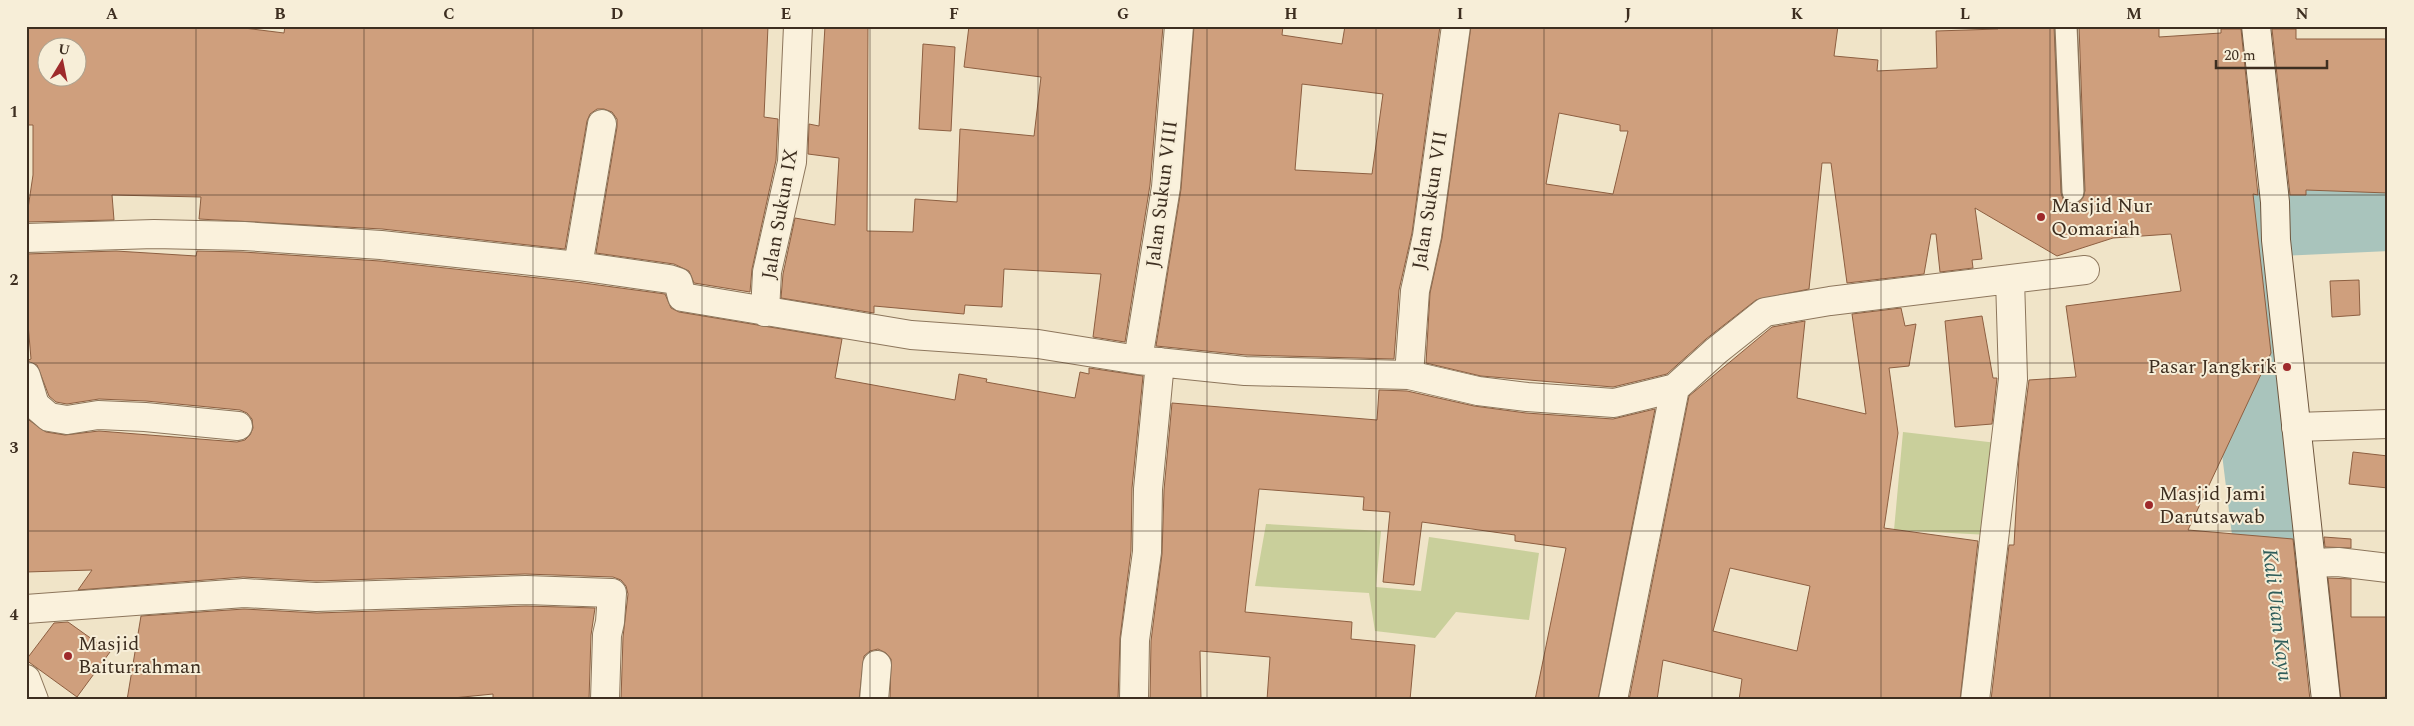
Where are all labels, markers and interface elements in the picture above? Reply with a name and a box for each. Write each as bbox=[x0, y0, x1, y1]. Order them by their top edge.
text: A bbox=[106, 2, 119, 26]
text: B bbox=[274, 2, 286, 26]
text: C bbox=[443, 2, 455, 26]
text: D bbox=[611, 2, 624, 26]
text: E bbox=[781, 2, 791, 26]
text: F bbox=[949, 2, 959, 26]
text: G bbox=[1117, 2, 1129, 26]
text: H bbox=[1284, 2, 1298, 26]
text: I bbox=[1457, 2, 1463, 26]
text: J bbox=[1625, 2, 1632, 26]
text: K bbox=[1791, 2, 1804, 26]
text: L bbox=[1960, 2, 1970, 26]
text: M bbox=[2126, 2, 2142, 26]
text: N bbox=[2295, 2, 2309, 26]
north arrow bbox=[38, 38, 88, 88]
text: U bbox=[57, 38, 72, 61]
scale bar bbox=[2216, 38, 2328, 70]
text: 20 m bbox=[2224, 44, 2256, 67]
text: 1 bbox=[10, 100, 18, 124]
street label: Jalan Sukun VIII bbox=[1138, 119, 1186, 269]
street label: Jalan Sukun VII bbox=[1404, 128, 1456, 272]
street label: Jalan Sukun IX bbox=[754, 146, 806, 282]
place label: Masjid Nur Qomariah bbox=[2051, 191, 2153, 244]
marker: Masjid Nur Qomariah bbox=[2035, 211, 2047, 223]
text: 2 bbox=[10, 268, 19, 292]
place label: Pasar Jangkrik bbox=[2148, 352, 2277, 382]
marker: Pasar Jangkrik bbox=[2281, 361, 2293, 373]
text: 3 bbox=[10, 436, 19, 460]
place label: Masjid Jami Darutsawab bbox=[2159, 479, 2266, 532]
marker: Masjid Jami Darutsawab bbox=[2143, 499, 2155, 511]
water label: Kali Utan Kayu bbox=[2253, 547, 2301, 683]
text: 4 bbox=[10, 603, 19, 627]
place label: Masjid Baiturrahman bbox=[78, 629, 201, 682]
marker: Masjid Baiturrahman bbox=[62, 650, 74, 662]

